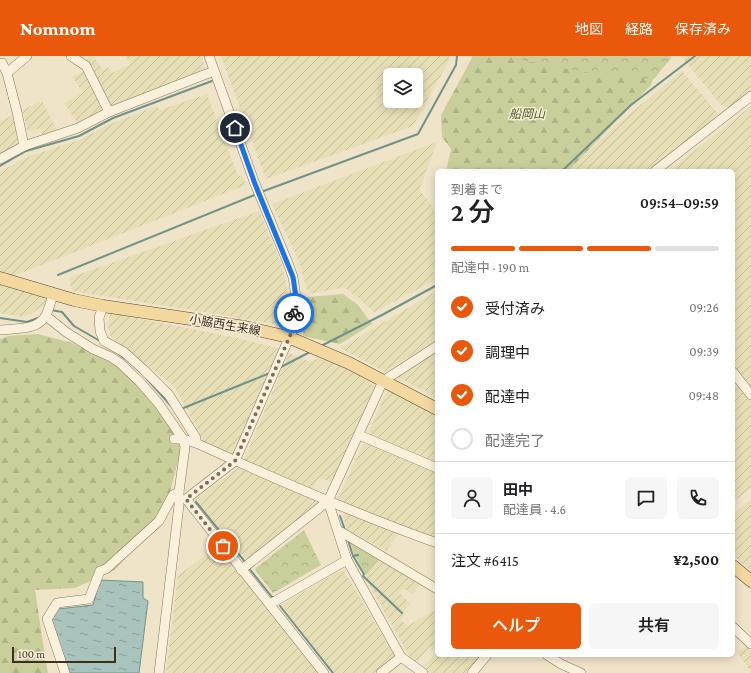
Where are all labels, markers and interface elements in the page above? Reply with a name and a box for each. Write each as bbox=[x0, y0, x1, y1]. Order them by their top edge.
text: Nomnom bbox=[20, 18, 96, 39]
text: 地図 bbox=[575, 21, 603, 37]
text: 経路 bbox=[625, 21, 653, 37]
text: 保存済み bbox=[675, 21, 731, 37]
map controls bbox=[383, 68, 423, 108]
button: layers bbox=[383, 68, 423, 108]
park label: 船岡山 bbox=[509, 107, 546, 121]
pin bbox=[218, 111, 252, 145]
icon: home bbox=[224, 117, 246, 139]
text: 到着まで bbox=[451, 182, 503, 197]
text: 09:54–09:59 bbox=[640, 195, 719, 211]
text: 2 分 bbox=[451, 198, 495, 227]
text: 配達中 · 190 m bbox=[451, 260, 529, 275]
courier bbox=[274, 293, 314, 333]
icon: check bbox=[451, 296, 473, 318]
text: 09:26 bbox=[689, 300, 719, 315]
text: 受付済み bbox=[485, 301, 545, 317]
icon: bike bbox=[283, 302, 305, 324]
street label: 小脇西生来線 bbox=[188, 312, 262, 338]
icon: check bbox=[451, 340, 473, 362]
text: 09:39 bbox=[689, 344, 719, 359]
text: 調理中 bbox=[485, 345, 530, 361]
icon: check bbox=[451, 384, 473, 406]
text: 09:48 bbox=[688, 388, 719, 403]
text: 配達中 bbox=[485, 389, 530, 405]
text: 配達完了 bbox=[485, 433, 545, 449]
button: person bbox=[451, 477, 493, 519]
button: chat bbox=[625, 477, 667, 519]
button: phone bbox=[677, 477, 719, 519]
text: 田中 bbox=[503, 482, 533, 498]
text: 配達員 · 4.6 bbox=[503, 502, 566, 517]
pin bbox=[206, 529, 240, 563]
icon: bag bbox=[212, 535, 234, 557]
text: ¥2,500 bbox=[673, 552, 719, 568]
text: 注文 #6415 bbox=[451, 553, 519, 569]
button: ヘルプ bbox=[451, 603, 581, 649]
button: 共有 bbox=[589, 603, 719, 649]
scale bar bbox=[12, 645, 116, 664]
text: 100 m bbox=[18, 648, 45, 660]

